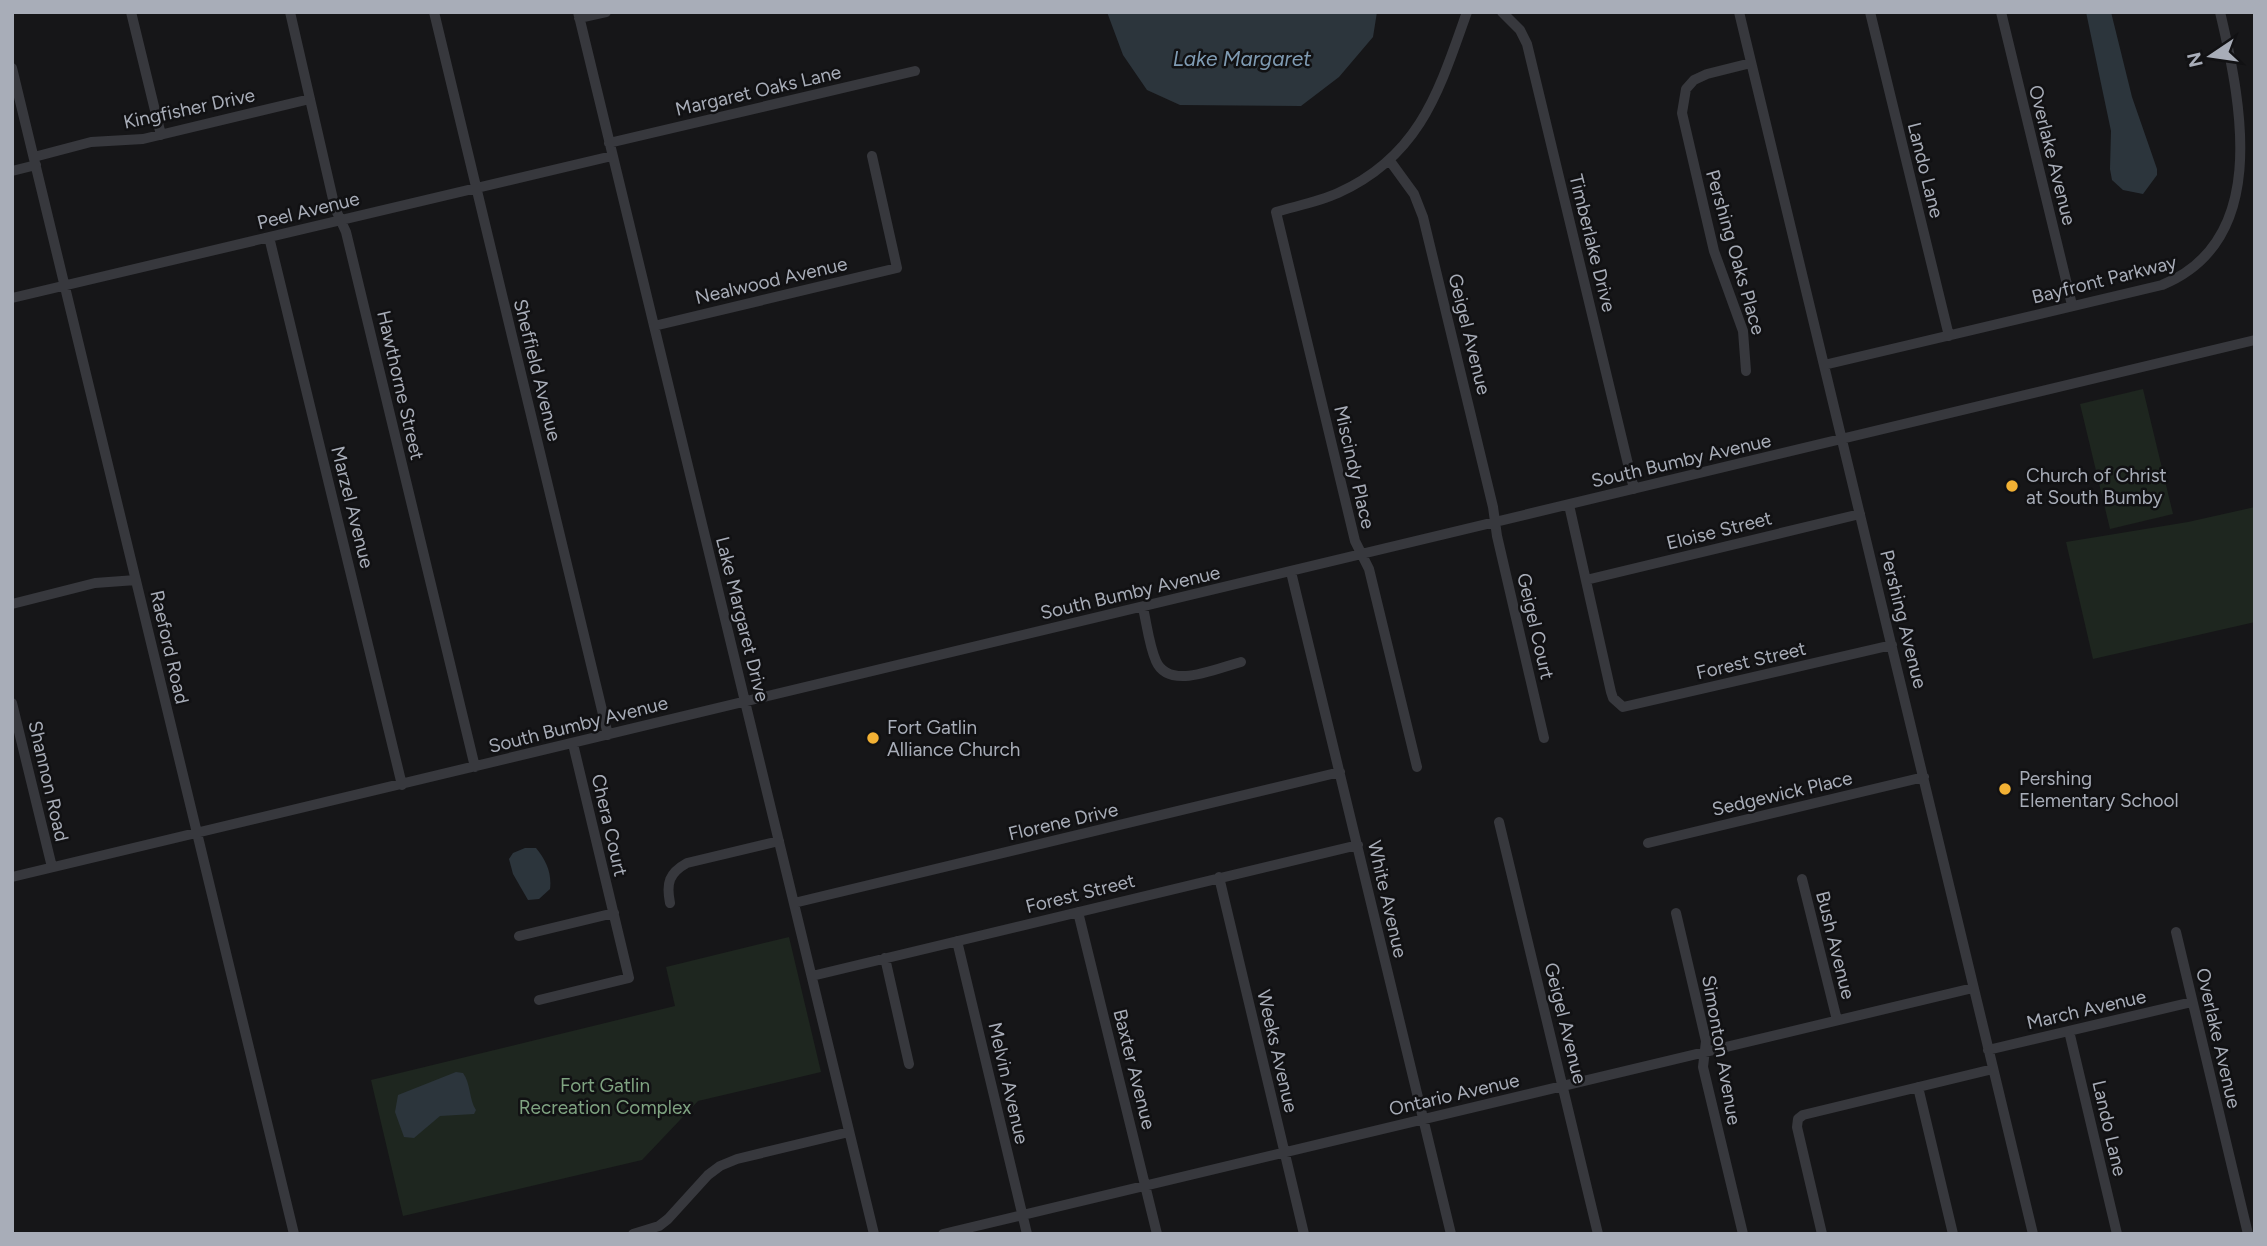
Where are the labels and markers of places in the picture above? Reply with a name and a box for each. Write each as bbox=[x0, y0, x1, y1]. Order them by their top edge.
place label: Church of Christ at South Bumby bbox=[2026, 464, 2167, 509]
marker: Church of Christ at South Bumby bbox=[2004, 478, 2020, 494]
place label: Fort Gatlin Alliance Church bbox=[887, 716, 1020, 761]
marker: Fort Gatlin Alliance Church bbox=[865, 730, 881, 746]
place label: Pershing Elementary School bbox=[2019, 767, 2179, 812]
marker: Pershing Elementary School bbox=[1997, 781, 2013, 797]

